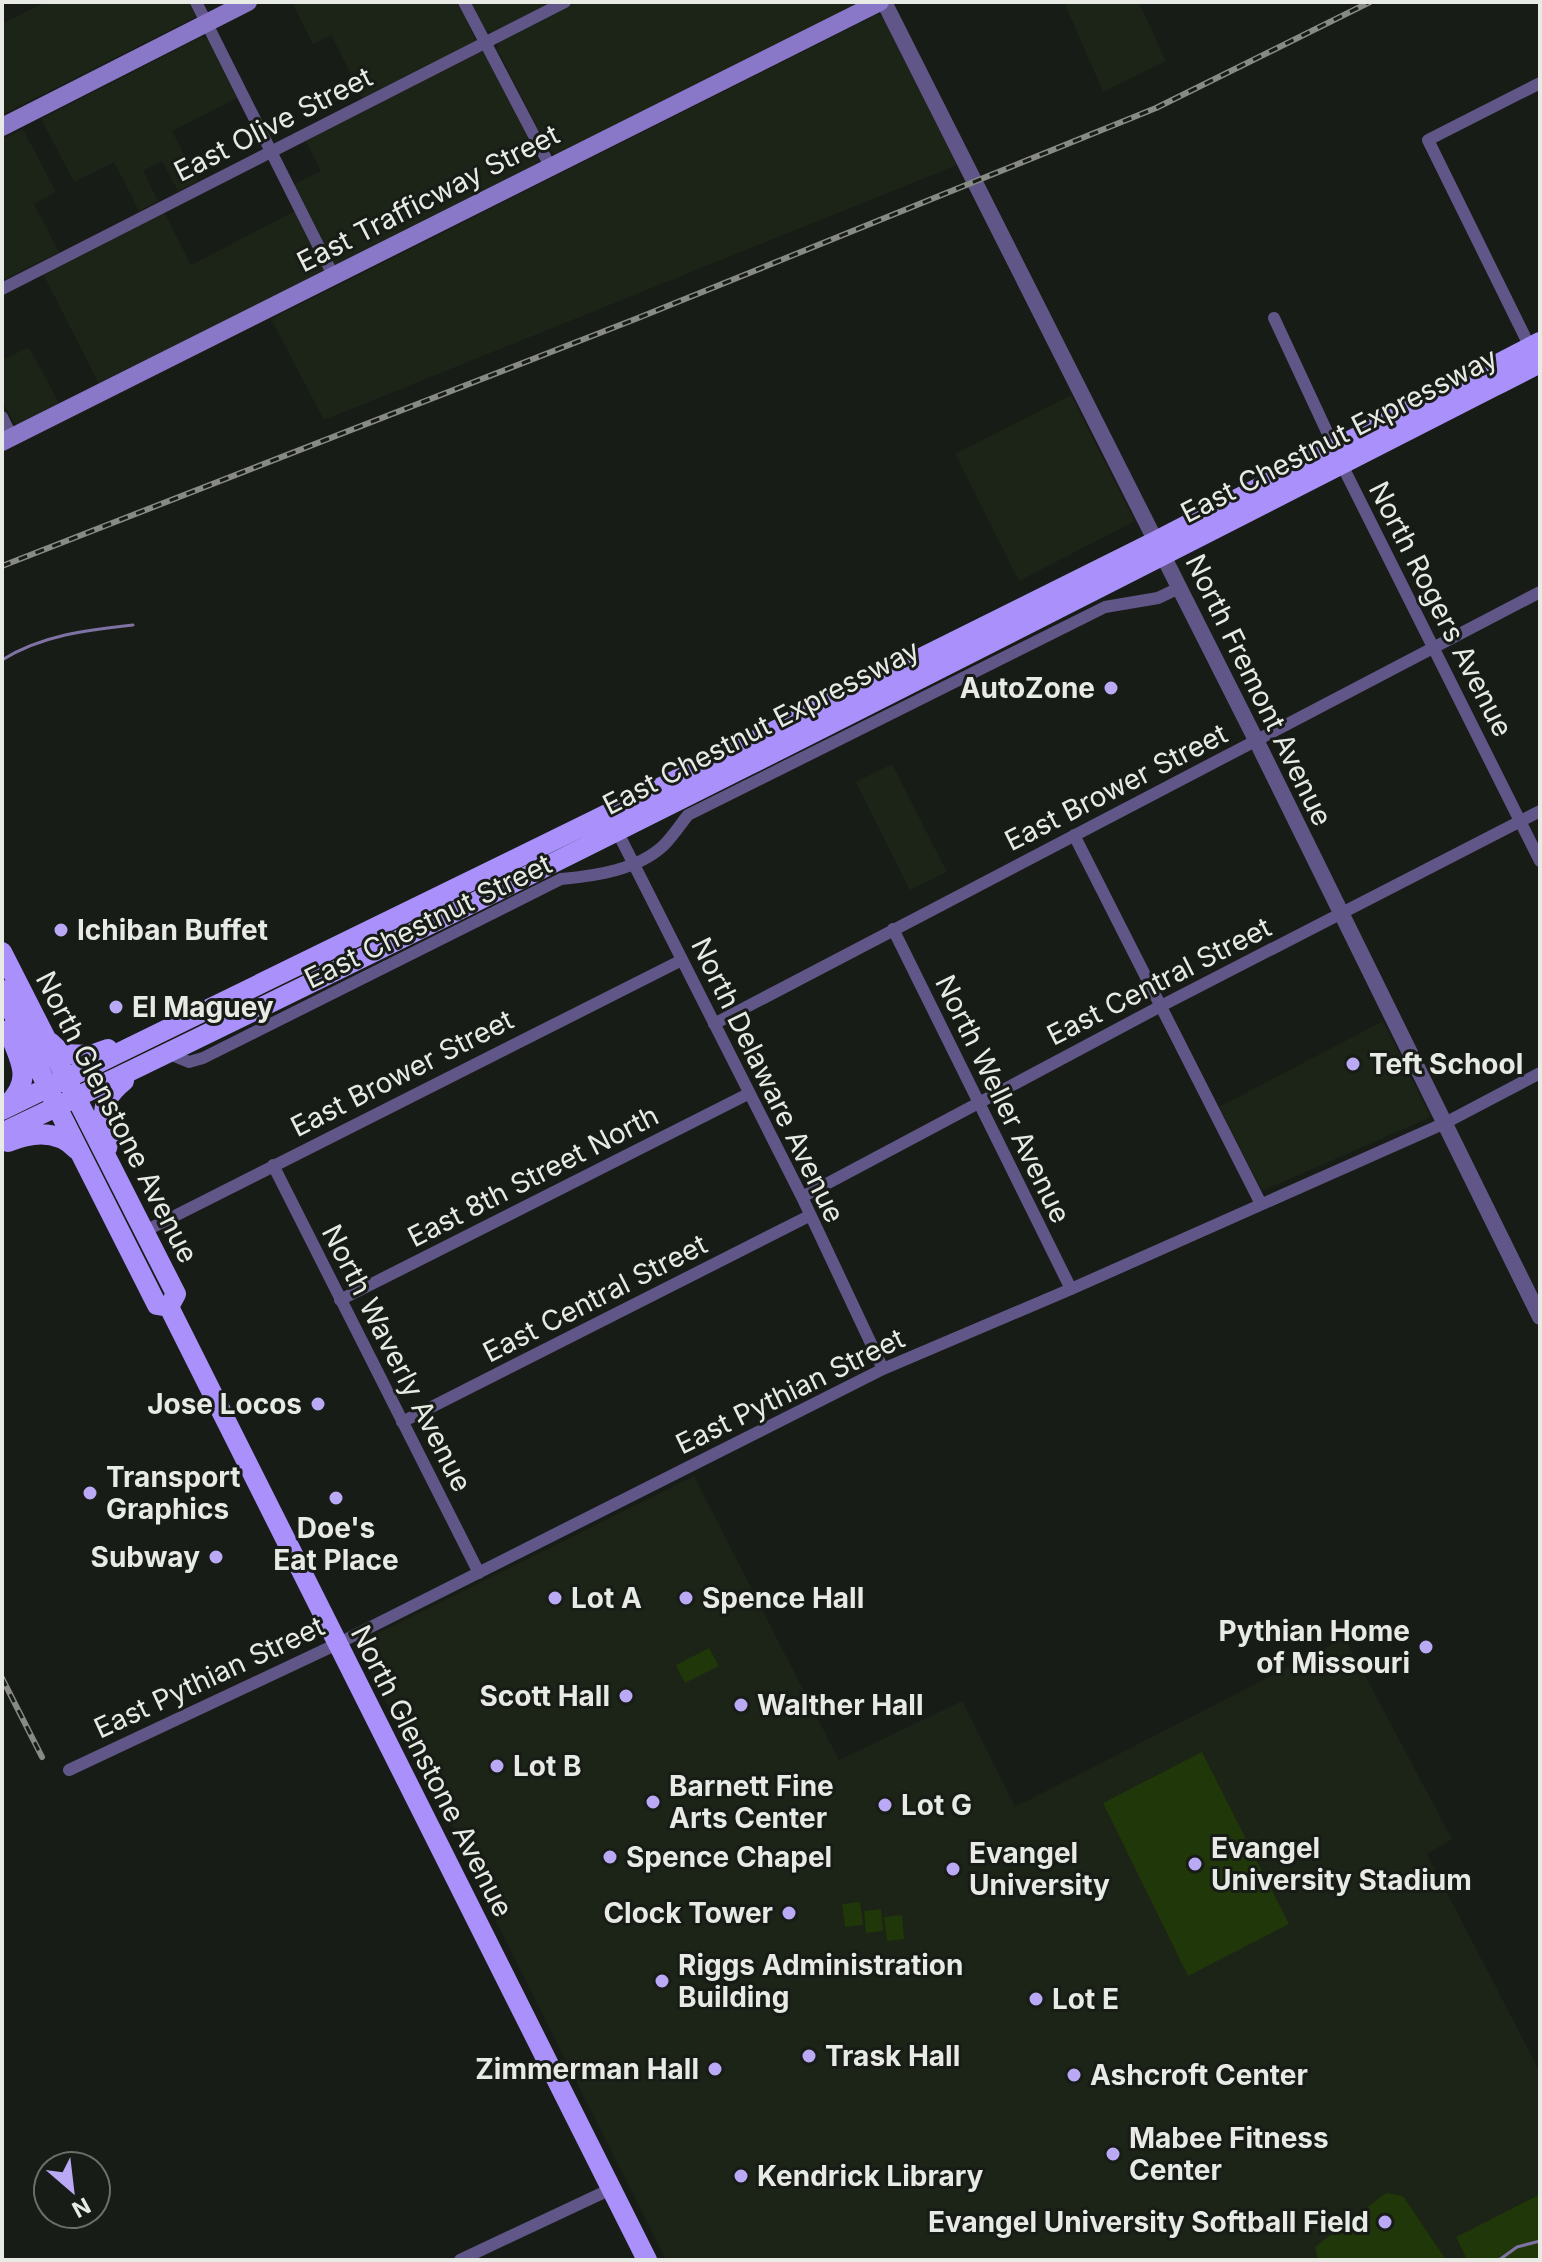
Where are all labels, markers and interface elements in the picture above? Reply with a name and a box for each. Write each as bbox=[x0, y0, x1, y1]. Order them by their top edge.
street label: East Olive Street bbox=[168, 59, 378, 189]
street label: East Trafficway Street bbox=[291, 117, 565, 279]
street label: East Chestnut Expressway bbox=[1175, 340, 1503, 530]
street label: North Rogers Avenue bbox=[1362, 476, 1520, 742]
street label: North Fremont Avenue bbox=[1178, 549, 1340, 831]
street label: East Chestnut Expressway bbox=[597, 632, 925, 822]
place label: AutoZone bbox=[960, 671, 1095, 705]
marker: AutoZone bbox=[1102, 679, 1120, 697]
street label: East Brower Street bbox=[999, 716, 1233, 858]
street label: East Chestnut Street bbox=[299, 846, 557, 996]
street label: East Central Street bbox=[1041, 910, 1277, 1052]
place label: Ichiban Buffet bbox=[77, 913, 268, 947]
marker: Ichiban Buffet bbox=[52, 921, 70, 939]
street label: North Delaware Avenue bbox=[684, 932, 852, 1228]
street label: North Glenstone Avenue bbox=[29, 966, 205, 1268]
street label: North Weller Avenue bbox=[928, 969, 1078, 1229]
place label: El Maguey bbox=[132, 990, 274, 1024]
marker: El Maguey bbox=[107, 998, 125, 1016]
street label: East Brower Street bbox=[285, 1002, 519, 1144]
place label: Teft School bbox=[1369, 1047, 1523, 1081]
marker: Teft School bbox=[1344, 1055, 1362, 1073]
street label: East 8th Street North bbox=[402, 1098, 664, 1254]
street label: North Waverly Avenue bbox=[315, 1219, 479, 1497]
street label: East Central Street bbox=[477, 1227, 713, 1369]
street label: East Pythian Street bbox=[670, 1321, 910, 1461]
place label: Jose Locos bbox=[147, 1387, 302, 1421]
marker: Jose Locos bbox=[309, 1395, 327, 1413]
place label: Transport Graphics bbox=[106, 1460, 241, 1526]
marker: Transport Graphics bbox=[81, 1484, 99, 1502]
marker: Doe's Eat Place bbox=[327, 1489, 345, 1507]
place label: Doe's Eat Place bbox=[273, 1511, 399, 1577]
place label: Subway bbox=[91, 1540, 200, 1574]
marker: Subway bbox=[207, 1548, 225, 1566]
place label: Lot A bbox=[571, 1581, 642, 1615]
place label: Spence Hall bbox=[702, 1581, 864, 1615]
marker: Lot A bbox=[546, 1589, 564, 1607]
marker: Spence Hall bbox=[677, 1589, 695, 1607]
street label: East Pythian Street bbox=[89, 1609, 329, 1745]
place label: Pythian Home of Missouri bbox=[1219, 1614, 1410, 1680]
street label: North Glenstone Avenue bbox=[344, 1620, 520, 1922]
marker: Pythian Home of Missouri bbox=[1417, 1638, 1435, 1656]
place label: Scott Hall bbox=[480, 1679, 610, 1713]
marker: Scott Hall bbox=[617, 1687, 635, 1705]
place label: Walther Hall bbox=[757, 1688, 924, 1722]
marker: Walther Hall bbox=[732, 1696, 750, 1714]
place label: Lot B bbox=[513, 1749, 581, 1783]
marker: Lot B bbox=[488, 1757, 506, 1775]
place label: Barnett Fine Arts Center bbox=[669, 1769, 834, 1835]
place label: Lot G bbox=[901, 1788, 972, 1822]
marker: Barnett Fine Arts Center bbox=[644, 1793, 662, 1811]
marker: Lot G bbox=[876, 1796, 894, 1814]
place label: Evangel University Stadium bbox=[1211, 1831, 1472, 1897]
place label: Evangel University bbox=[969, 1836, 1110, 1902]
place label: Spence Chapel bbox=[626, 1840, 832, 1874]
marker: Spence Chapel bbox=[601, 1848, 619, 1866]
marker: Evangel University Stadium bbox=[1186, 1855, 1204, 1873]
marker: Evangel University bbox=[944, 1860, 962, 1878]
place label: Clock Tower bbox=[603, 1896, 773, 1930]
marker: Clock Tower bbox=[780, 1904, 798, 1922]
place label: Riggs Administration Building bbox=[678, 1948, 963, 2014]
marker: Riggs Administration Building bbox=[653, 1972, 671, 1990]
place label: Lot E bbox=[1052, 1982, 1119, 2016]
marker: Lot E bbox=[1027, 1990, 1045, 2008]
place label: Trask Hall bbox=[825, 2039, 960, 2073]
marker: Trask Hall bbox=[800, 2047, 818, 2065]
place label: Zimmerman Hall bbox=[475, 2052, 699, 2086]
place label: Ashcroft Center bbox=[1090, 2058, 1308, 2092]
marker: Zimmerman Hall bbox=[706, 2060, 724, 2078]
marker: Ashcroft Center bbox=[1065, 2066, 1083, 2084]
place label: Mabee Fitness Center bbox=[1129, 2121, 1329, 2187]
marker: Mabee Fitness Center bbox=[1104, 2145, 1122, 2163]
north arrow bbox=[32, 2150, 112, 2230]
place label: Kendrick Library bbox=[757, 2159, 984, 2193]
marker: Kendrick Library bbox=[732, 2167, 750, 2185]
text: N bbox=[68, 2192, 95, 2223]
place label: Evangel University Softball Field bbox=[928, 2205, 1369, 2239]
marker: Evangel University Softball Field bbox=[1376, 2213, 1394, 2231]

